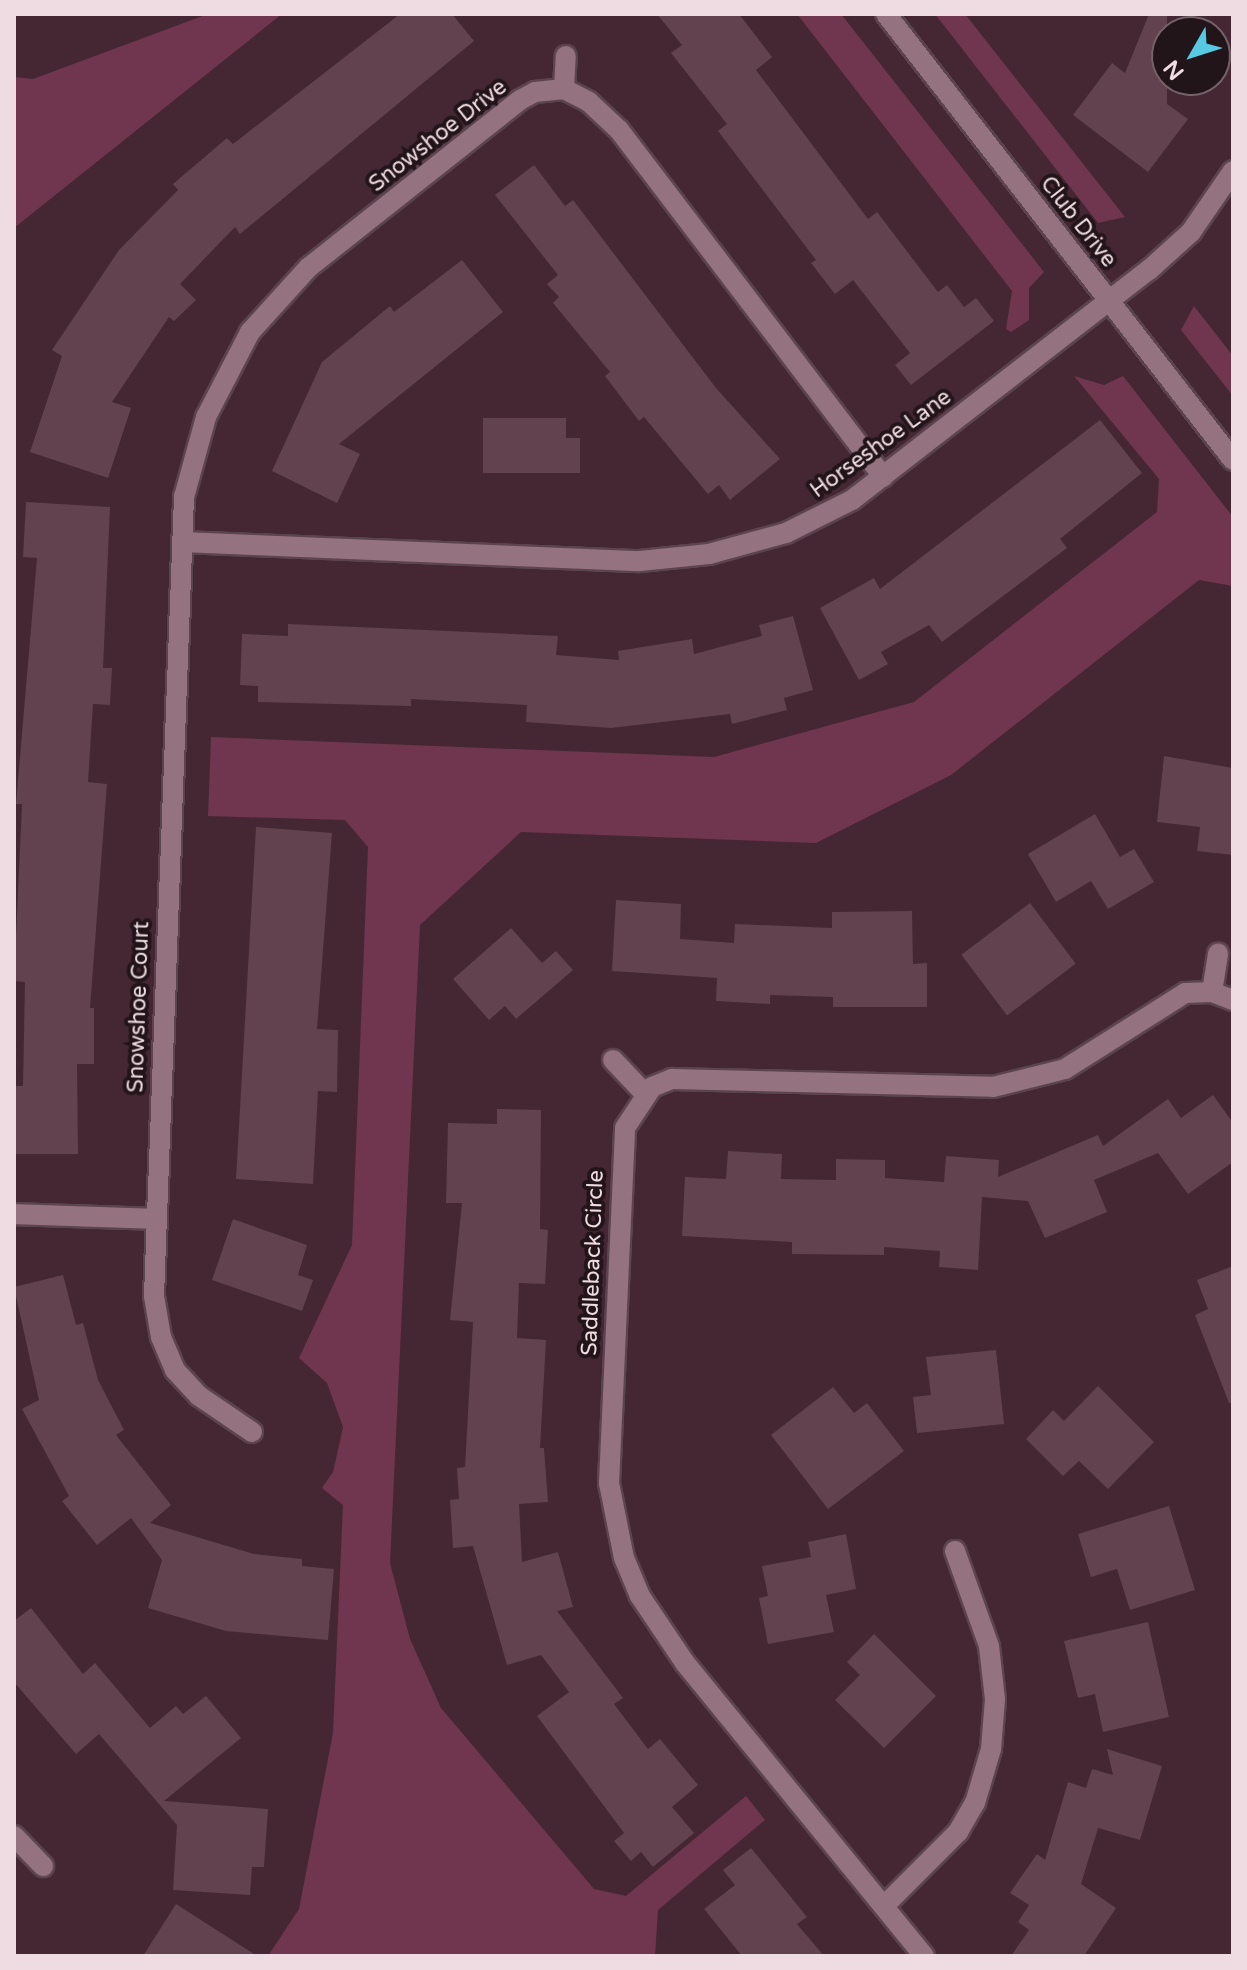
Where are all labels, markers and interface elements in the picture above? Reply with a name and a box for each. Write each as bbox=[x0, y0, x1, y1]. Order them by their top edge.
north arrow bbox=[1151, 16, 1231, 96]
text: N bbox=[1158, 55, 1190, 85]
street label: Snowshoe Drive bbox=[364, 74, 512, 198]
street label: Club Drive bbox=[1034, 171, 1122, 273]
street label: Horseshoe Lane bbox=[805, 384, 957, 504]
street label: Snowshoe Court bbox=[123, 921, 155, 1093]
street label: Saddleback Circle bbox=[577, 1170, 609, 1356]

